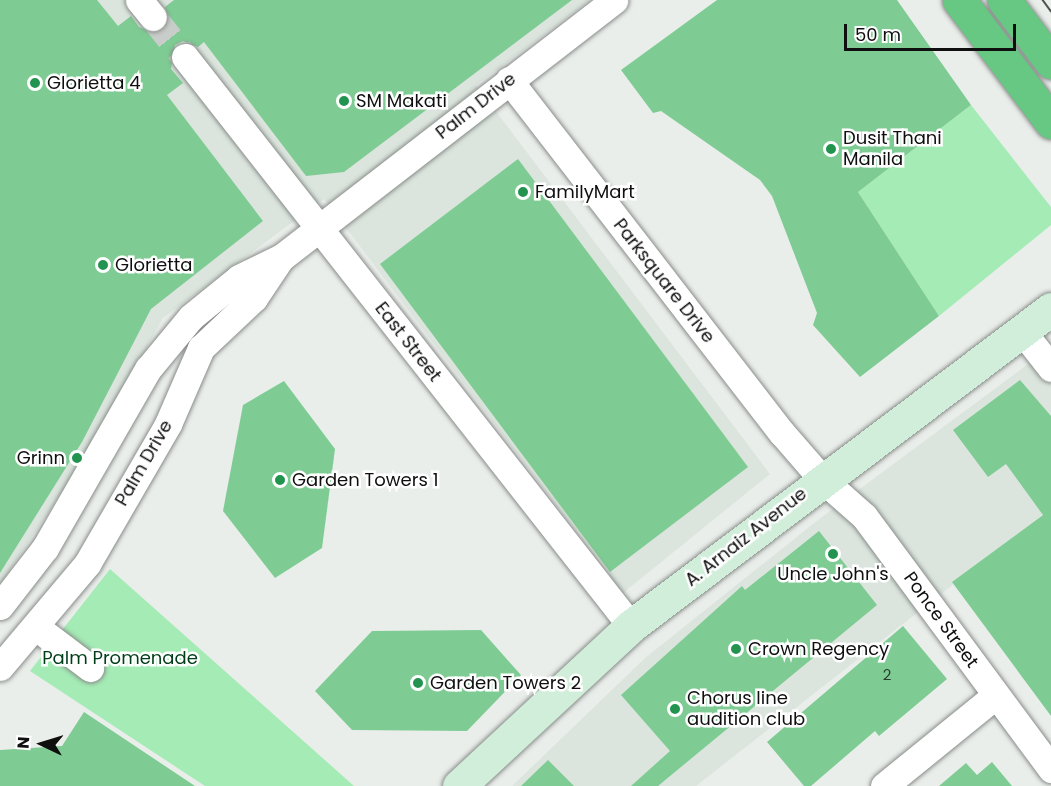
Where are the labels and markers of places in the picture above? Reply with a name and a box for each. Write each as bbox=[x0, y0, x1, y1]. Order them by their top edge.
place label: Glorietta 4 bbox=[47, 72, 141, 94]
marker: Glorietta 4 bbox=[28, 76, 42, 90]
place label: SM Makati bbox=[356, 90, 447, 112]
marker: SM Makati bbox=[337, 94, 351, 108]
place label: Dusit Thani Manila bbox=[843, 128, 942, 170]
marker: Dusit Thani Manila bbox=[824, 142, 838, 156]
place label: FamilyMart bbox=[535, 181, 635, 203]
marker: FamilyMart bbox=[516, 185, 530, 199]
place label: Glorietta bbox=[115, 254, 193, 276]
marker: Glorietta bbox=[96, 258, 110, 272]
place label: Grinn bbox=[17, 447, 65, 469]
marker: Grinn bbox=[70, 451, 84, 465]
place label: Garden Towers 1 bbox=[292, 469, 438, 491]
marker: Garden Towers 1 bbox=[273, 473, 287, 487]
marker: Uncle John's bbox=[826, 547, 840, 561]
place label: Uncle John's bbox=[777, 563, 889, 585]
place label: Crown Regency bbox=[748, 638, 889, 660]
marker: Crown Regency bbox=[729, 642, 743, 656]
place label: Garden Towers 2 bbox=[430, 672, 581, 694]
marker: Garden Towers 2 bbox=[411, 676, 425, 690]
place label: Chorus line audition club bbox=[687, 688, 805, 730]
marker: Chorus line audition club bbox=[668, 702, 682, 716]

